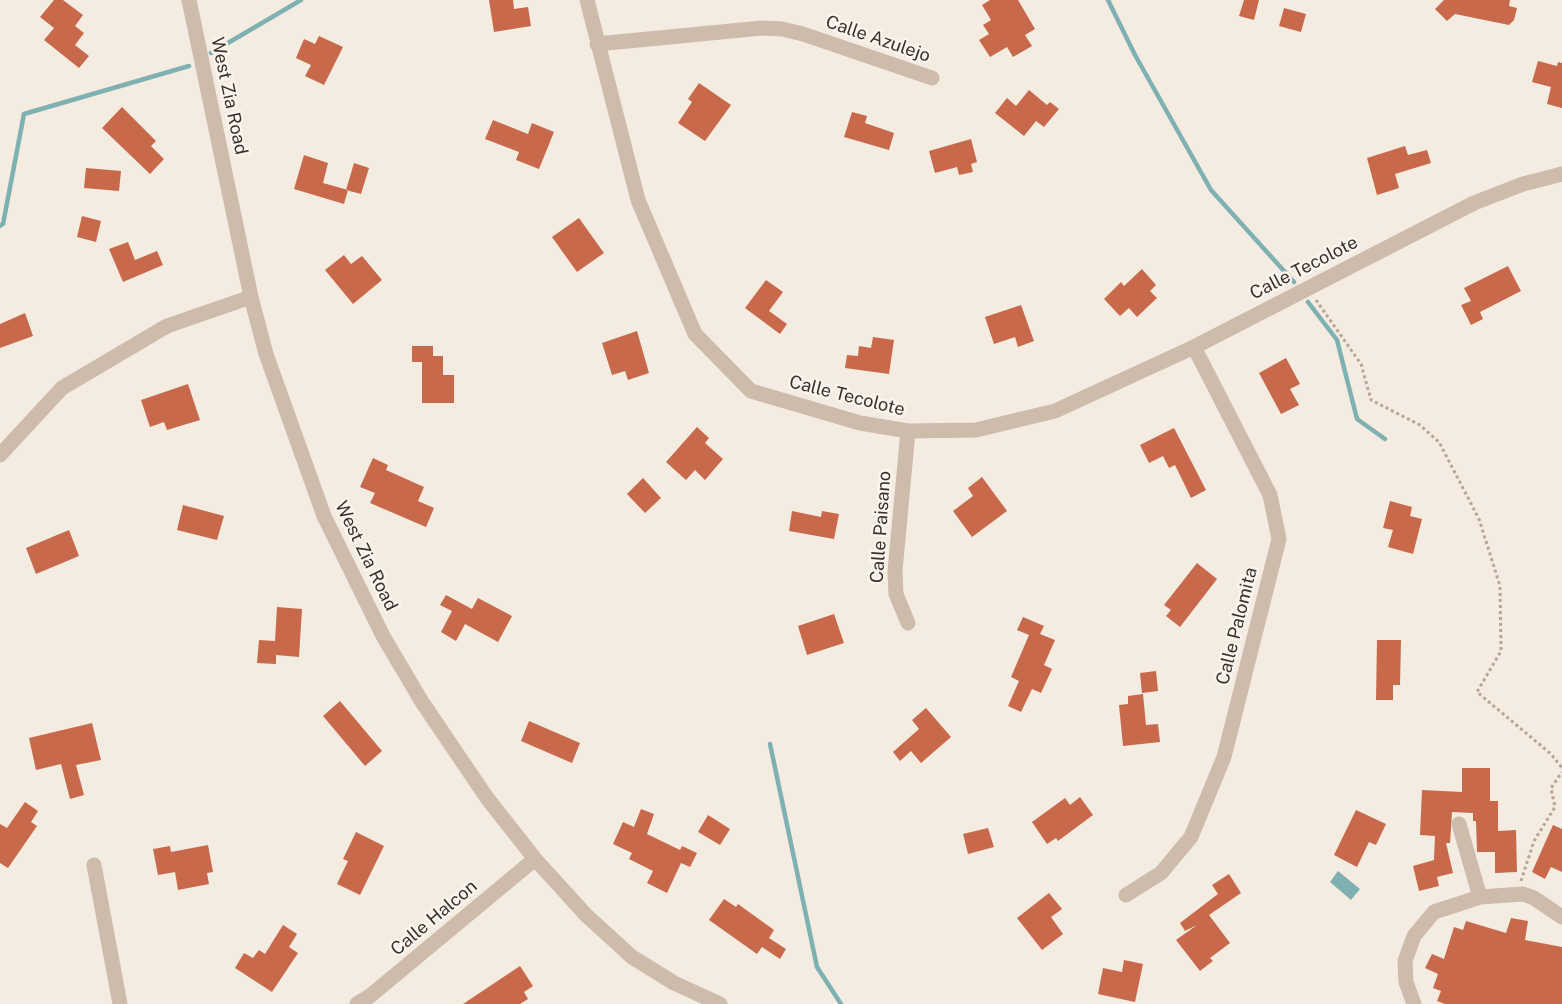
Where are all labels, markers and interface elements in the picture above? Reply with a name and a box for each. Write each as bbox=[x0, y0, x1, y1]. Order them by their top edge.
street label: Calle Azulejo bbox=[823, 11, 933, 67]
street label: West Zia Road bbox=[206, 35, 252, 157]
street label: Calle Tecolote bbox=[1246, 232, 1362, 304]
street label: Calle Tecolote bbox=[787, 371, 907, 421]
street label: Calle Paisano bbox=[866, 470, 896, 584]
street label: West Zia Road bbox=[330, 498, 402, 614]
street label: Calle Palomita bbox=[1212, 565, 1262, 687]
street label: Calle Halcon bbox=[386, 876, 482, 960]

